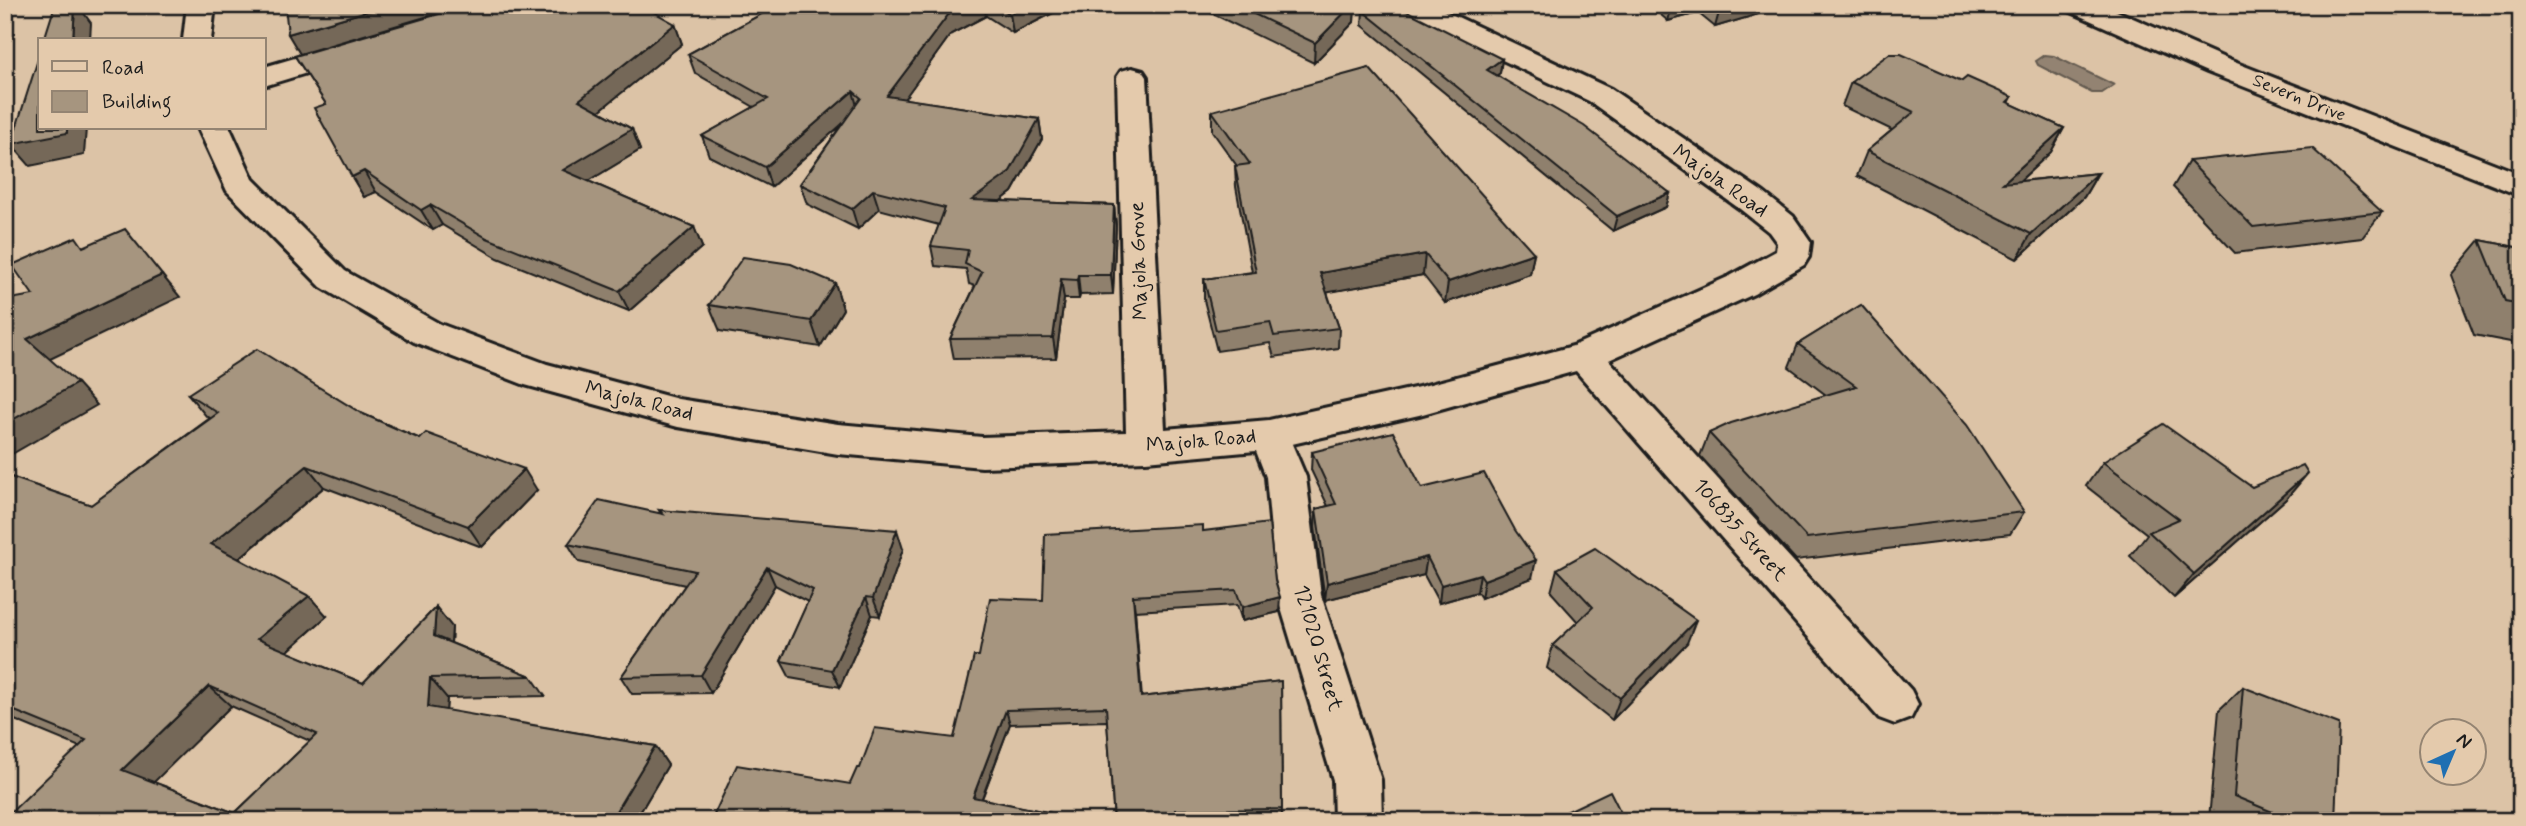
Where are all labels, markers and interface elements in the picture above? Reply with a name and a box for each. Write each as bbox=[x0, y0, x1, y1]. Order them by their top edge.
legend bbox=[38, 38, 266, 130]
text: Road bbox=[102, 54, 144, 82]
street label: Severn Drive bbox=[2249, 68, 2349, 128]
text: Building bbox=[102, 88, 172, 118]
street label: Majola Road bbox=[1667, 138, 1773, 224]
street label: Majola Grove bbox=[1123, 201, 1155, 321]
street label: Majola Road bbox=[582, 374, 696, 428]
street label: Majola Road bbox=[1145, 422, 1257, 460]
street label: 106835 Street bbox=[1686, 473, 1794, 588]
street label: 121020 Street bbox=[1287, 582, 1350, 715]
north arrow bbox=[2418, 718, 2488, 788]
text: N bbox=[2451, 727, 2477, 754]

